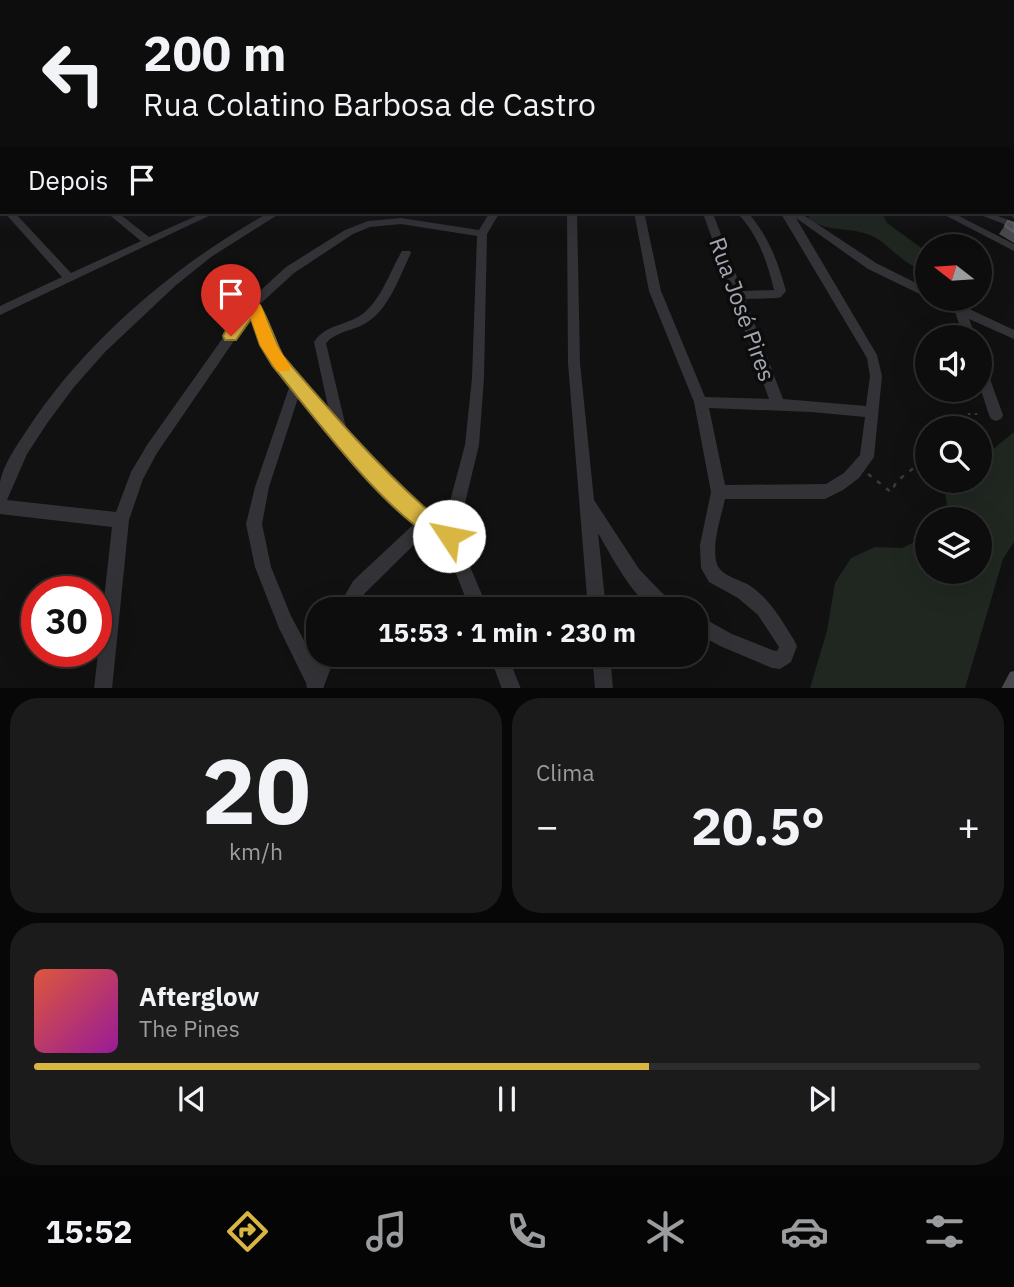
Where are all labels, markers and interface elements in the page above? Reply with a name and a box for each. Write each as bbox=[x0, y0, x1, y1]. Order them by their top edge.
text: 200 m bbox=[143, 21, 287, 84]
icon: left bbox=[28, 28, 119, 119]
text: Rua Colatino Barbosa de Castro bbox=[143, 83, 596, 125]
icon: arrive bbox=[123, 161, 161, 199]
text: Depois bbox=[28, 163, 109, 197]
street label: Rua José Pires bbox=[703, 233, 783, 385]
north arrow bbox=[915, 234, 992, 312]
map controls bbox=[915, 234, 992, 584]
pin bbox=[201, 264, 261, 336]
icon: arrive bbox=[212, 275, 250, 313]
button: sound bbox=[915, 325, 992, 402]
button: search bbox=[915, 416, 992, 493]
position arrow bbox=[412, 499, 486, 573]
button: layers bbox=[915, 507, 992, 584]
speed limit sign: 30 bbox=[21, 576, 112, 667]
text: 15:53 · 1 min · 230 m bbox=[378, 615, 636, 649]
text: 20 bbox=[201, 731, 311, 849]
text: Clima bbox=[536, 757, 595, 787]
text: 20.5° bbox=[691, 792, 825, 859]
text: − bbox=[536, 801, 559, 850]
text: + bbox=[957, 801, 980, 850]
text: km/h bbox=[229, 836, 283, 866]
text: Afterglow bbox=[139, 979, 259, 1013]
text: The Pines bbox=[139, 1013, 240, 1043]
icon: previous bbox=[173, 1080, 211, 1118]
icon: pause bbox=[488, 1080, 526, 1118]
icon: next bbox=[803, 1080, 841, 1118]
icon: directions bbox=[223, 1207, 272, 1256]
icon: music bbox=[362, 1207, 411, 1256]
icon: phone bbox=[502, 1207, 551, 1256]
icon: climate bbox=[641, 1207, 690, 1256]
icon: car bbox=[780, 1207, 829, 1256]
icon: filters bbox=[920, 1207, 969, 1256]
text: 15:52 bbox=[45, 1210, 133, 1252]

